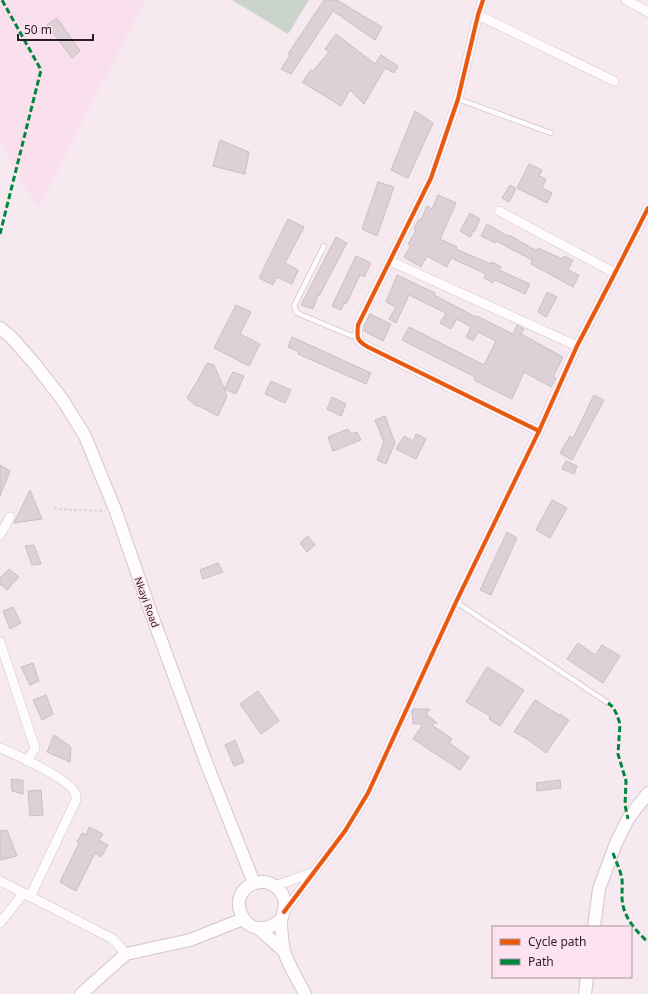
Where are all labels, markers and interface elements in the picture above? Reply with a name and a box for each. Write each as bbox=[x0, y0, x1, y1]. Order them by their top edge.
scale bar bbox=[18, 16, 93, 42]
text: 50 m bbox=[24, 21, 52, 38]
street label: Nkayi Road bbox=[131, 575, 163, 629]
legend bbox=[492, 926, 632, 978]
text: Cycle path bbox=[528, 933, 586, 950]
text: Path bbox=[528, 953, 554, 970]

